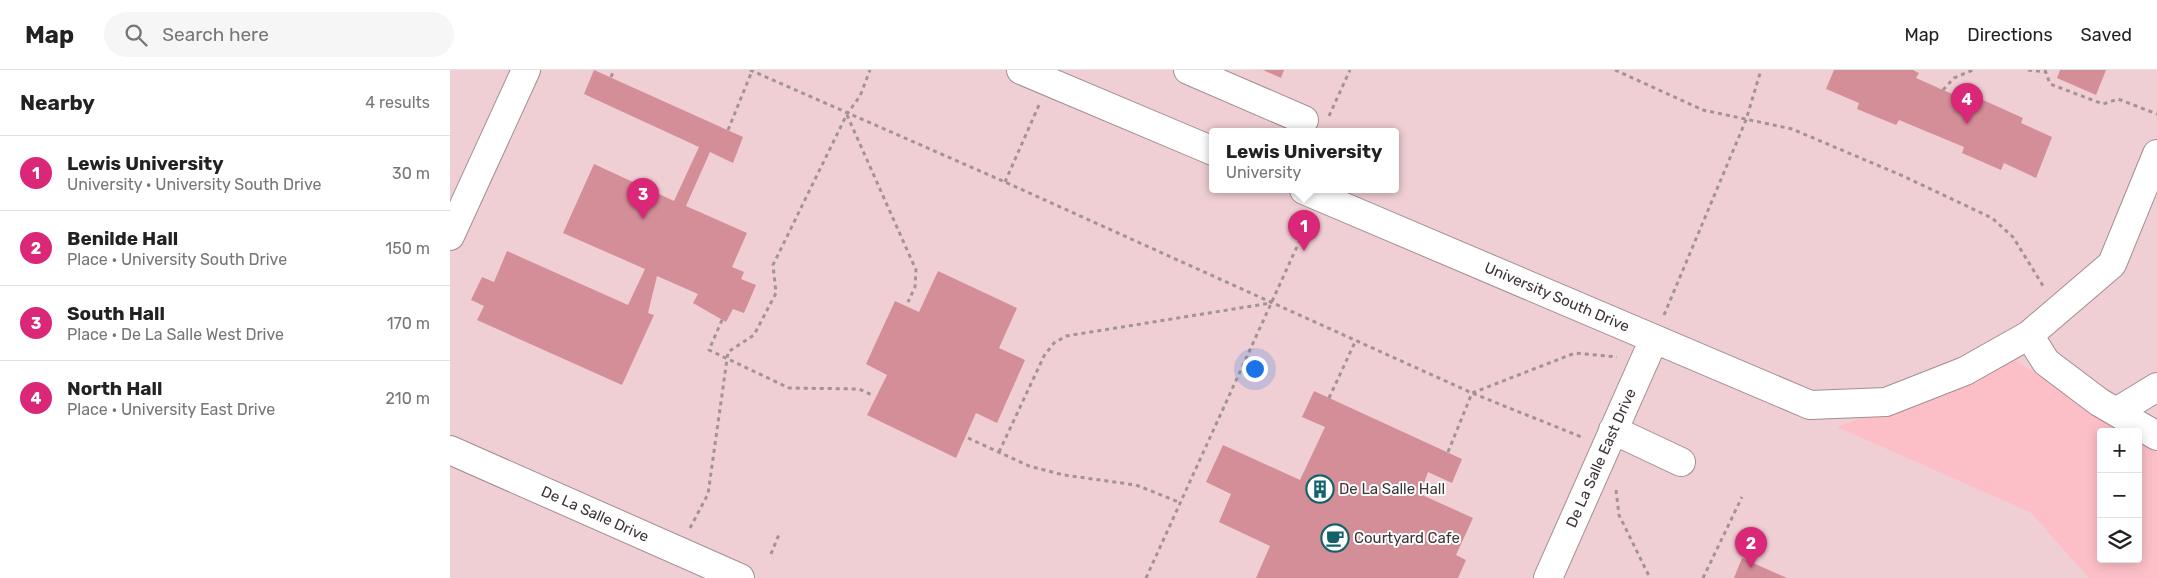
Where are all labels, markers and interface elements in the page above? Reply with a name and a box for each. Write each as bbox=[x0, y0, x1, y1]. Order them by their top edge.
search box bbox=[104, 12, 454, 57]
text: Map bbox=[25, 21, 74, 49]
icon: search bbox=[122, 21, 150, 49]
text: Search here bbox=[162, 23, 269, 46]
text: Map bbox=[1904, 24, 1939, 46]
text: Directions bbox=[1967, 24, 2053, 46]
text: Saved bbox=[2081, 24, 2132, 46]
pin: 4 bbox=[1951, 83, 1983, 124]
text: Nearby bbox=[20, 90, 95, 115]
text: 4 results bbox=[365, 93, 430, 112]
popup bbox=[1209, 128, 1399, 193]
text: Lewis University bbox=[1226, 140, 1382, 163]
text: Lewis University bbox=[67, 152, 224, 175]
text: University bbox=[1226, 163, 1301, 182]
text: 1 bbox=[32, 164, 40, 183]
text: 30 m bbox=[392, 164, 430, 183]
text: University · University South Drive bbox=[67, 175, 321, 194]
pin: 3 bbox=[627, 178, 659, 219]
pin: 1 bbox=[1288, 210, 1320, 251]
text: Benilde Hall bbox=[67, 227, 178, 250]
text: 2 bbox=[31, 239, 41, 258]
text: 150 m bbox=[385, 239, 430, 258]
text: Place · University South Drive bbox=[67, 250, 287, 269]
street label: University South Drive bbox=[1482, 258, 1632, 336]
text: South Hall bbox=[67, 302, 165, 325]
text: 3 bbox=[31, 314, 41, 333]
text: 170 m bbox=[387, 314, 430, 333]
text: Place · De La Salle West Drive bbox=[67, 325, 284, 344]
your location bbox=[1242, 356, 1268, 382]
text: North Hall bbox=[67, 377, 162, 400]
street label: De La Salle East Drive bbox=[1562, 386, 1640, 530]
text: 4 bbox=[31, 389, 41, 408]
text: 210 m bbox=[385, 389, 430, 408]
text: Place · University East Drive bbox=[67, 400, 275, 419]
map controls bbox=[2097, 428, 2142, 563]
button: + bbox=[2097, 428, 2142, 473]
button: − bbox=[2097, 473, 2142, 518]
building icon: De La Salle Hall bbox=[1305, 474, 1335, 504]
place label: De La Salle Hall bbox=[1339, 480, 1445, 498]
street label: De La Salle Drive bbox=[538, 482, 652, 546]
button: layers bbox=[2097, 518, 2142, 563]
cafe icon: Courtyard Cafe bbox=[1320, 523, 1350, 553]
pin: 2 bbox=[1735, 527, 1767, 568]
place label: Courtyard Cafe bbox=[1354, 529, 1460, 547]

